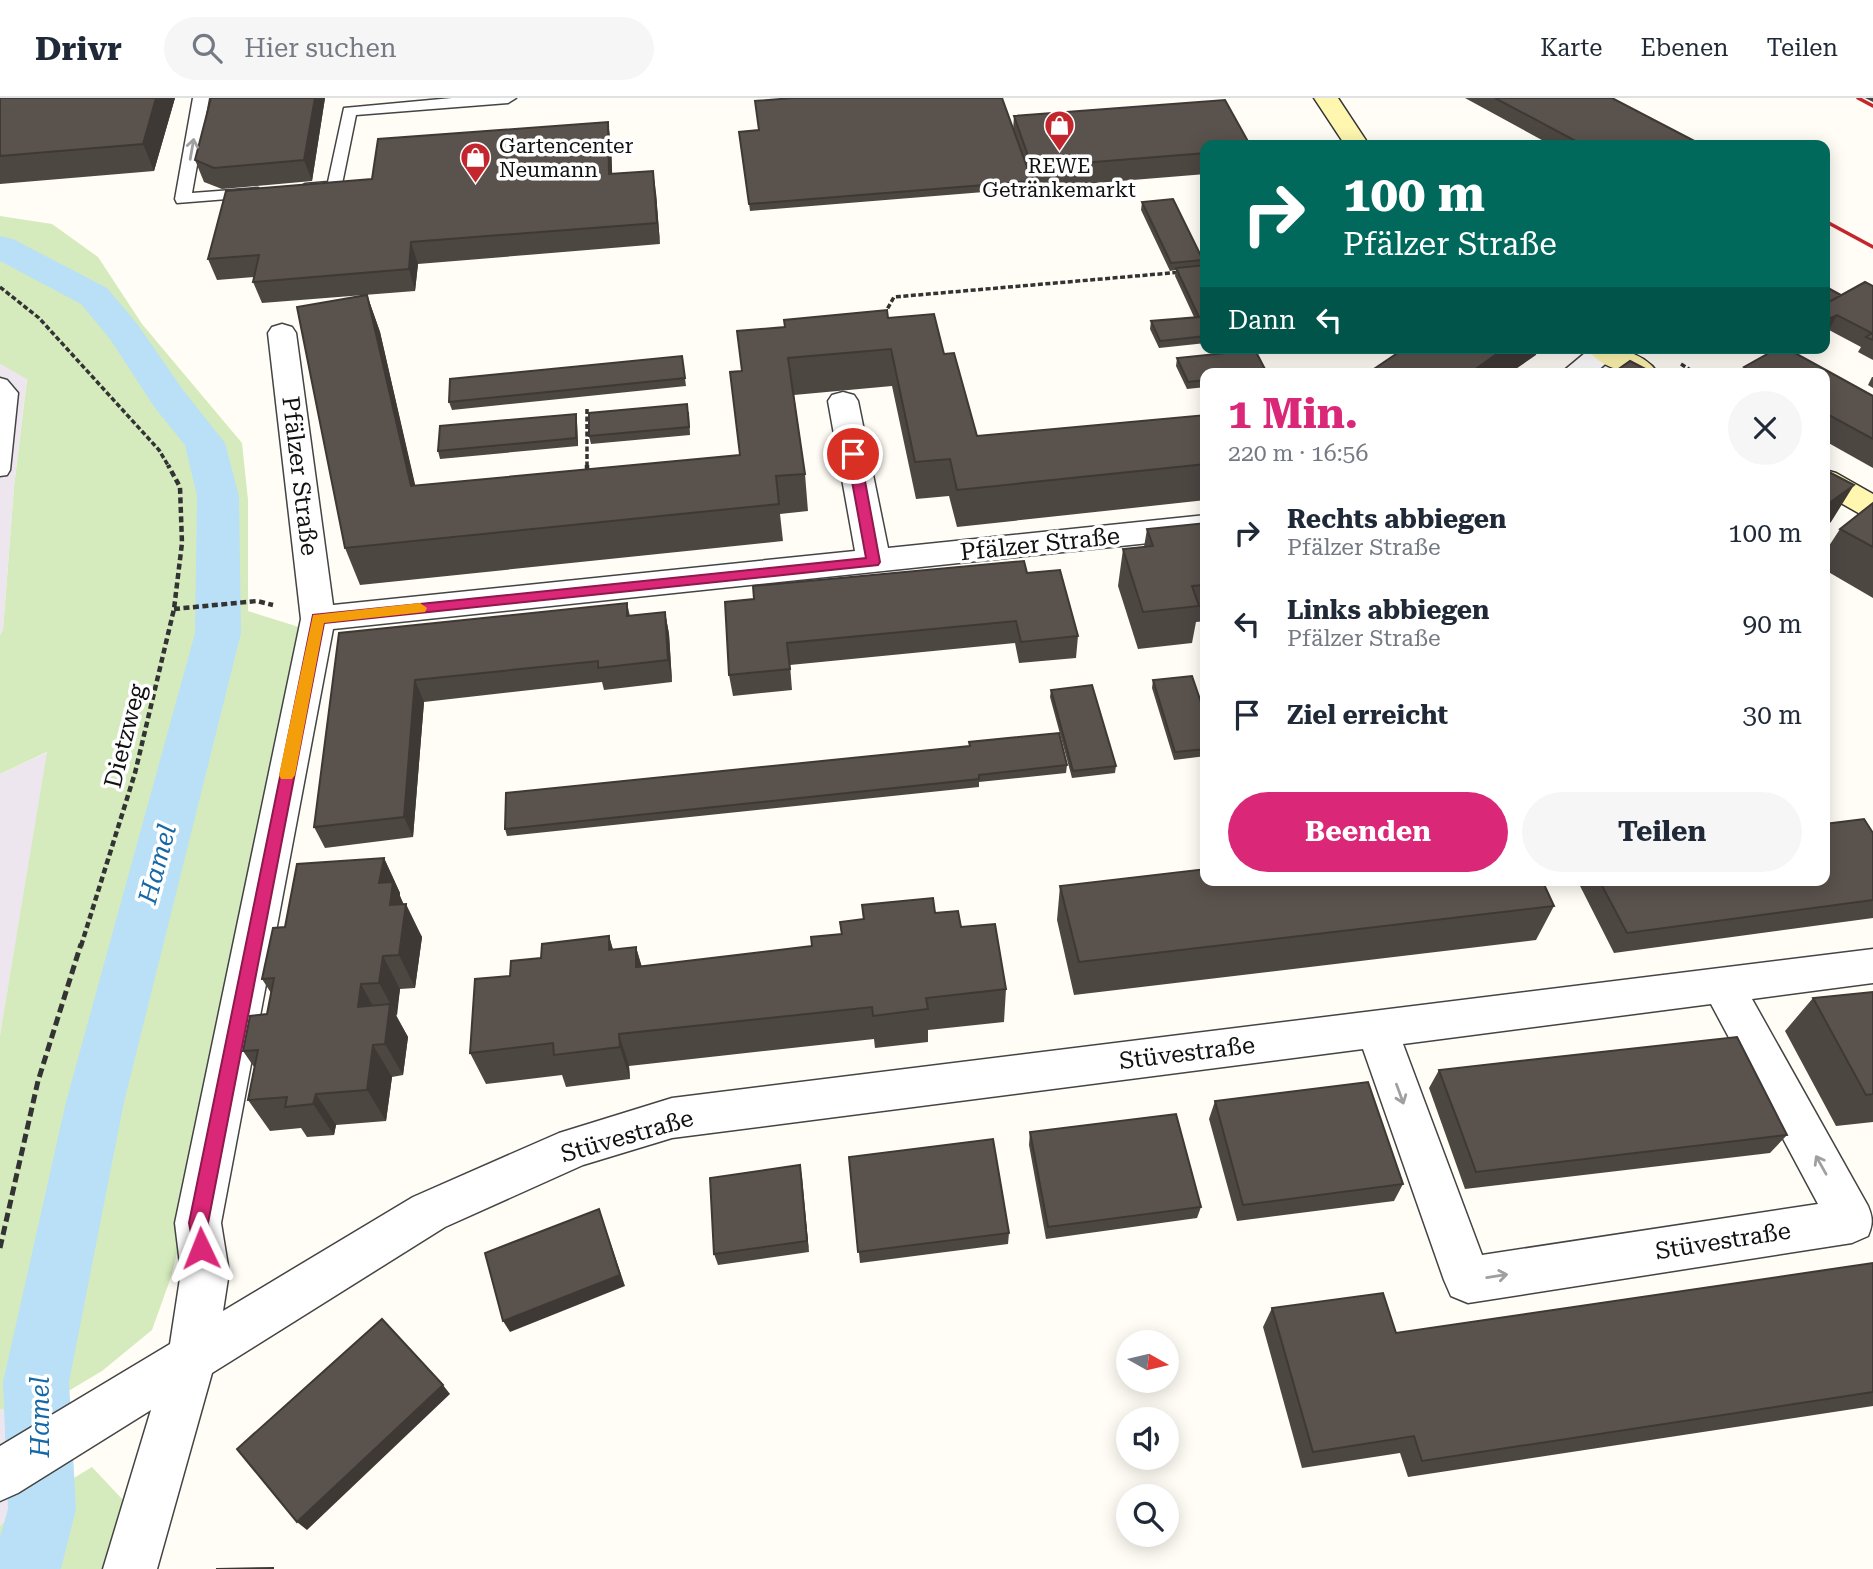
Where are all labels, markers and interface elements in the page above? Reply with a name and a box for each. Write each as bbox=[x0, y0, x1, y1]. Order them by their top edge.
search box bbox=[164, 17, 654, 80]
text: Drivr bbox=[35, 29, 122, 68]
icon: search bbox=[188, 29, 226, 67]
text: Hier suchen bbox=[244, 33, 396, 63]
text: Karte bbox=[1540, 34, 1602, 62]
text: Ebenen bbox=[1640, 34, 1729, 62]
text: Teilen bbox=[1767, 34, 1838, 62]
shop icon: REWE Getränkemarkt bbox=[1042, 109, 1076, 153]
place label: Gartencenter Neumann bbox=[499, 134, 634, 182]
one-way arrow bbox=[186, 138, 200, 160]
shop icon: Gartencenter Neumann bbox=[459, 141, 493, 185]
place label: REWE Getränkemarkt bbox=[982, 154, 1136, 202]
text: 100 m bbox=[1343, 166, 1485, 223]
icon: right bbox=[1228, 168, 1319, 259]
text: Pfälzer Straße bbox=[1343, 225, 1557, 263]
icon: left bbox=[1310, 301, 1348, 339]
text: Dann bbox=[1228, 305, 1296, 335]
text: 1 Min. bbox=[1228, 389, 1358, 438]
button: close bbox=[1728, 391, 1802, 465]
street label: Pfälzer Straße bbox=[276, 395, 324, 557]
pin bbox=[823, 424, 883, 484]
icon: arrive bbox=[834, 435, 872, 473]
text: 220 m · 16:56 bbox=[1228, 440, 1368, 467]
text: Rechts abbiegen bbox=[1287, 504, 1506, 534]
icon: right bbox=[1228, 514, 1266, 552]
text: 100 m bbox=[1728, 518, 1802, 548]
street label: Pfälzer Straße bbox=[959, 522, 1121, 566]
text: Pfälzer Straße bbox=[1287, 534, 1441, 561]
text: Links abbiegen bbox=[1287, 595, 1490, 625]
icon: left bbox=[1228, 605, 1266, 643]
text: 90 m bbox=[1743, 609, 1802, 639]
text: Pfälzer Straße bbox=[1287, 625, 1441, 652]
street label: Dietzweg bbox=[99, 681, 152, 791]
icon: arrive bbox=[1228, 696, 1266, 734]
text: Ziel erreicht bbox=[1287, 700, 1448, 730]
text: 30 m bbox=[1743, 700, 1802, 730]
button: Beenden bbox=[1228, 792, 1508, 872]
button: Teilen bbox=[1522, 792, 1802, 872]
water label: Hamel bbox=[132, 821, 182, 908]
street label: Stüvestraße bbox=[1118, 1031, 1256, 1075]
one-way arrow bbox=[1395, 1082, 1407, 1104]
street label: Stüvestraße bbox=[558, 1104, 696, 1168]
one-way arrow bbox=[1814, 1155, 1827, 1176]
position arrow bbox=[164, 1211, 238, 1285]
street label: Stüvestraße bbox=[1653, 1216, 1793, 1266]
one-way arrow bbox=[1485, 1269, 1508, 1282]
north arrow bbox=[1116, 1330, 1180, 1393]
map controls bbox=[1116, 1330, 1179, 1547]
water label: Hamel bbox=[25, 1377, 55, 1458]
button: sound bbox=[1116, 1407, 1179, 1470]
button: search bbox=[1116, 1484, 1179, 1547]

